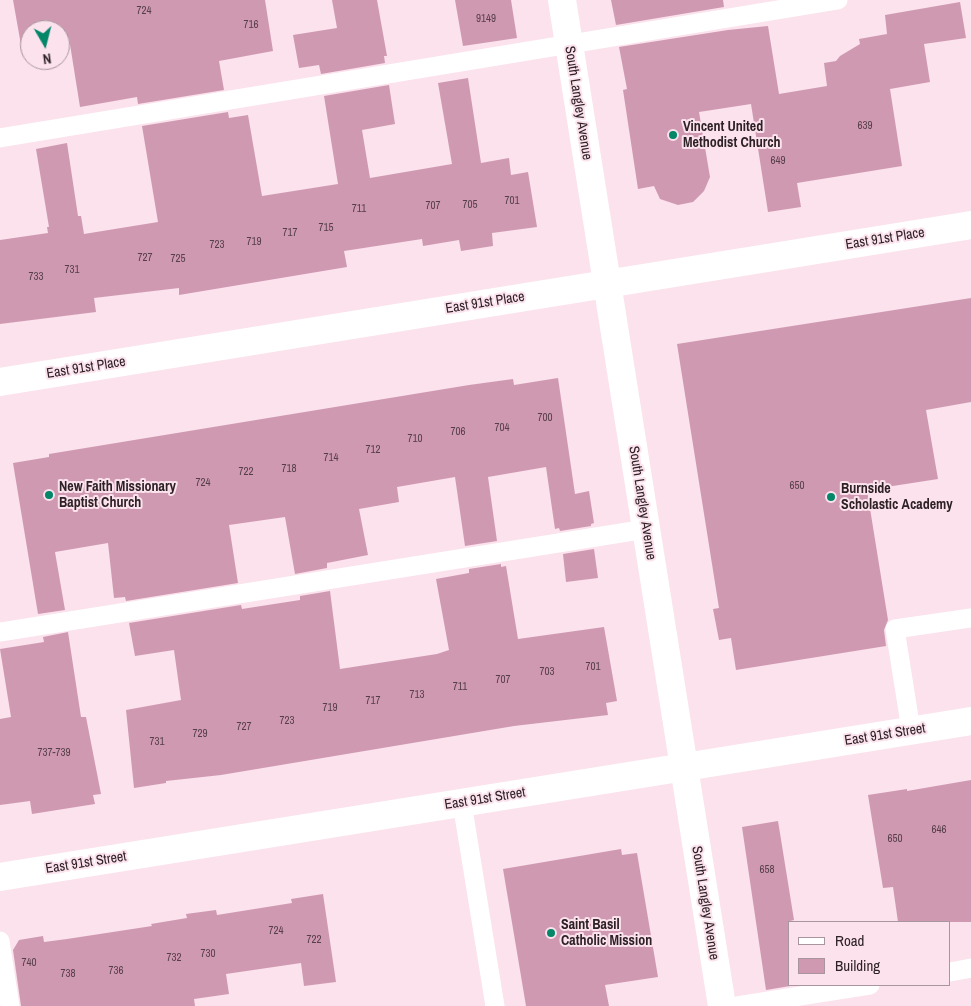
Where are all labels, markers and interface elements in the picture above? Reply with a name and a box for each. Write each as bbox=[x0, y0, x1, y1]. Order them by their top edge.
house number: 724 bbox=[136, 4, 152, 18]
house number: 9149 bbox=[476, 12, 496, 26]
house number: 716 bbox=[243, 18, 259, 32]
north arrow bbox=[20, 20, 70, 70]
street label: South Langley Avenue bbox=[561, 45, 595, 161]
text: N bbox=[42, 49, 52, 68]
place label: Vincent United Methodist Church bbox=[683, 119, 781, 152]
house number: 639 bbox=[857, 119, 873, 133]
marker: Vincent United Methodist Church bbox=[667, 129, 679, 141]
house number: 649 bbox=[770, 154, 786, 168]
house number: 701 bbox=[504, 194, 520, 208]
house number: 705 bbox=[462, 198, 478, 212]
house number: 707 bbox=[425, 199, 441, 213]
house number: 711 bbox=[352, 202, 366, 216]
house number: 715 bbox=[318, 221, 334, 235]
street label: East 91st Place bbox=[844, 224, 926, 254]
house number: 717 bbox=[282, 226, 298, 240]
house number: 719 bbox=[246, 235, 262, 249]
house number: 723 bbox=[209, 238, 225, 252]
house number: 727 bbox=[137, 251, 153, 265]
house number: 725 bbox=[170, 252, 186, 266]
house number: 731 bbox=[64, 263, 80, 277]
house number: 733 bbox=[28, 270, 44, 284]
street label: East 91st Place bbox=[444, 288, 526, 318]
street label: East 91st Place bbox=[45, 353, 127, 383]
house number: 700 bbox=[537, 411, 553, 425]
house number: 704 bbox=[494, 421, 510, 435]
house number: 706 bbox=[450, 425, 466, 439]
house number: 710 bbox=[407, 432, 423, 446]
house number: 712 bbox=[365, 443, 381, 457]
street label: South Langley Avenue bbox=[625, 445, 659, 561]
house number: 714 bbox=[323, 451, 339, 465]
house number: 718 bbox=[281, 462, 297, 476]
house number: 722 bbox=[238, 465, 254, 479]
house number: 724 bbox=[195, 476, 211, 490]
place label: New Faith Missionary Baptist Church bbox=[59, 479, 176, 512]
house number: 650 bbox=[789, 479, 805, 493]
place label: Burnside Scholastic Academy bbox=[841, 481, 953, 514]
marker: New Faith Missionary Baptist Church bbox=[43, 489, 55, 501]
marker: Burnside Scholastic Academy bbox=[825, 491, 837, 503]
house number: 701 bbox=[585, 660, 601, 674]
house number: 703 bbox=[539, 665, 555, 679]
house number: 707 bbox=[495, 673, 511, 687]
house number: 711 bbox=[453, 680, 467, 694]
house number: 713 bbox=[409, 688, 425, 702]
house number: 717 bbox=[365, 694, 381, 708]
house number: 719 bbox=[322, 701, 338, 715]
house number: 723 bbox=[279, 714, 295, 728]
house number: 727 bbox=[236, 720, 252, 734]
street label: East 91st Street bbox=[843, 720, 927, 750]
house number: 729 bbox=[192, 727, 208, 741]
house number: 731 bbox=[149, 735, 165, 749]
house number: 737-739 bbox=[37, 746, 71, 760]
street label: East 91st Street bbox=[443, 784, 527, 814]
house number: 646 bbox=[931, 823, 947, 837]
house number: 650 bbox=[887, 832, 903, 846]
street label: South Langley Avenue bbox=[688, 845, 722, 961]
street label: East 91st Street bbox=[44, 848, 128, 878]
house number: 658 bbox=[759, 863, 775, 877]
place label: Saint Basil Catholic Mission bbox=[561, 917, 652, 950]
legend bbox=[788, 921, 951, 986]
house number: 724 bbox=[268, 924, 284, 938]
marker: Saint Basil Catholic Mission bbox=[545, 927, 557, 939]
text: Road bbox=[835, 930, 864, 951]
house number: 722 bbox=[306, 933, 322, 947]
house number: 730 bbox=[200, 947, 216, 961]
house number: 732 bbox=[166, 951, 182, 965]
text: Building bbox=[835, 955, 880, 976]
house number: 740 bbox=[21, 956, 37, 970]
house number: 736 bbox=[108, 964, 124, 978]
house number: 738 bbox=[60, 967, 76, 981]

